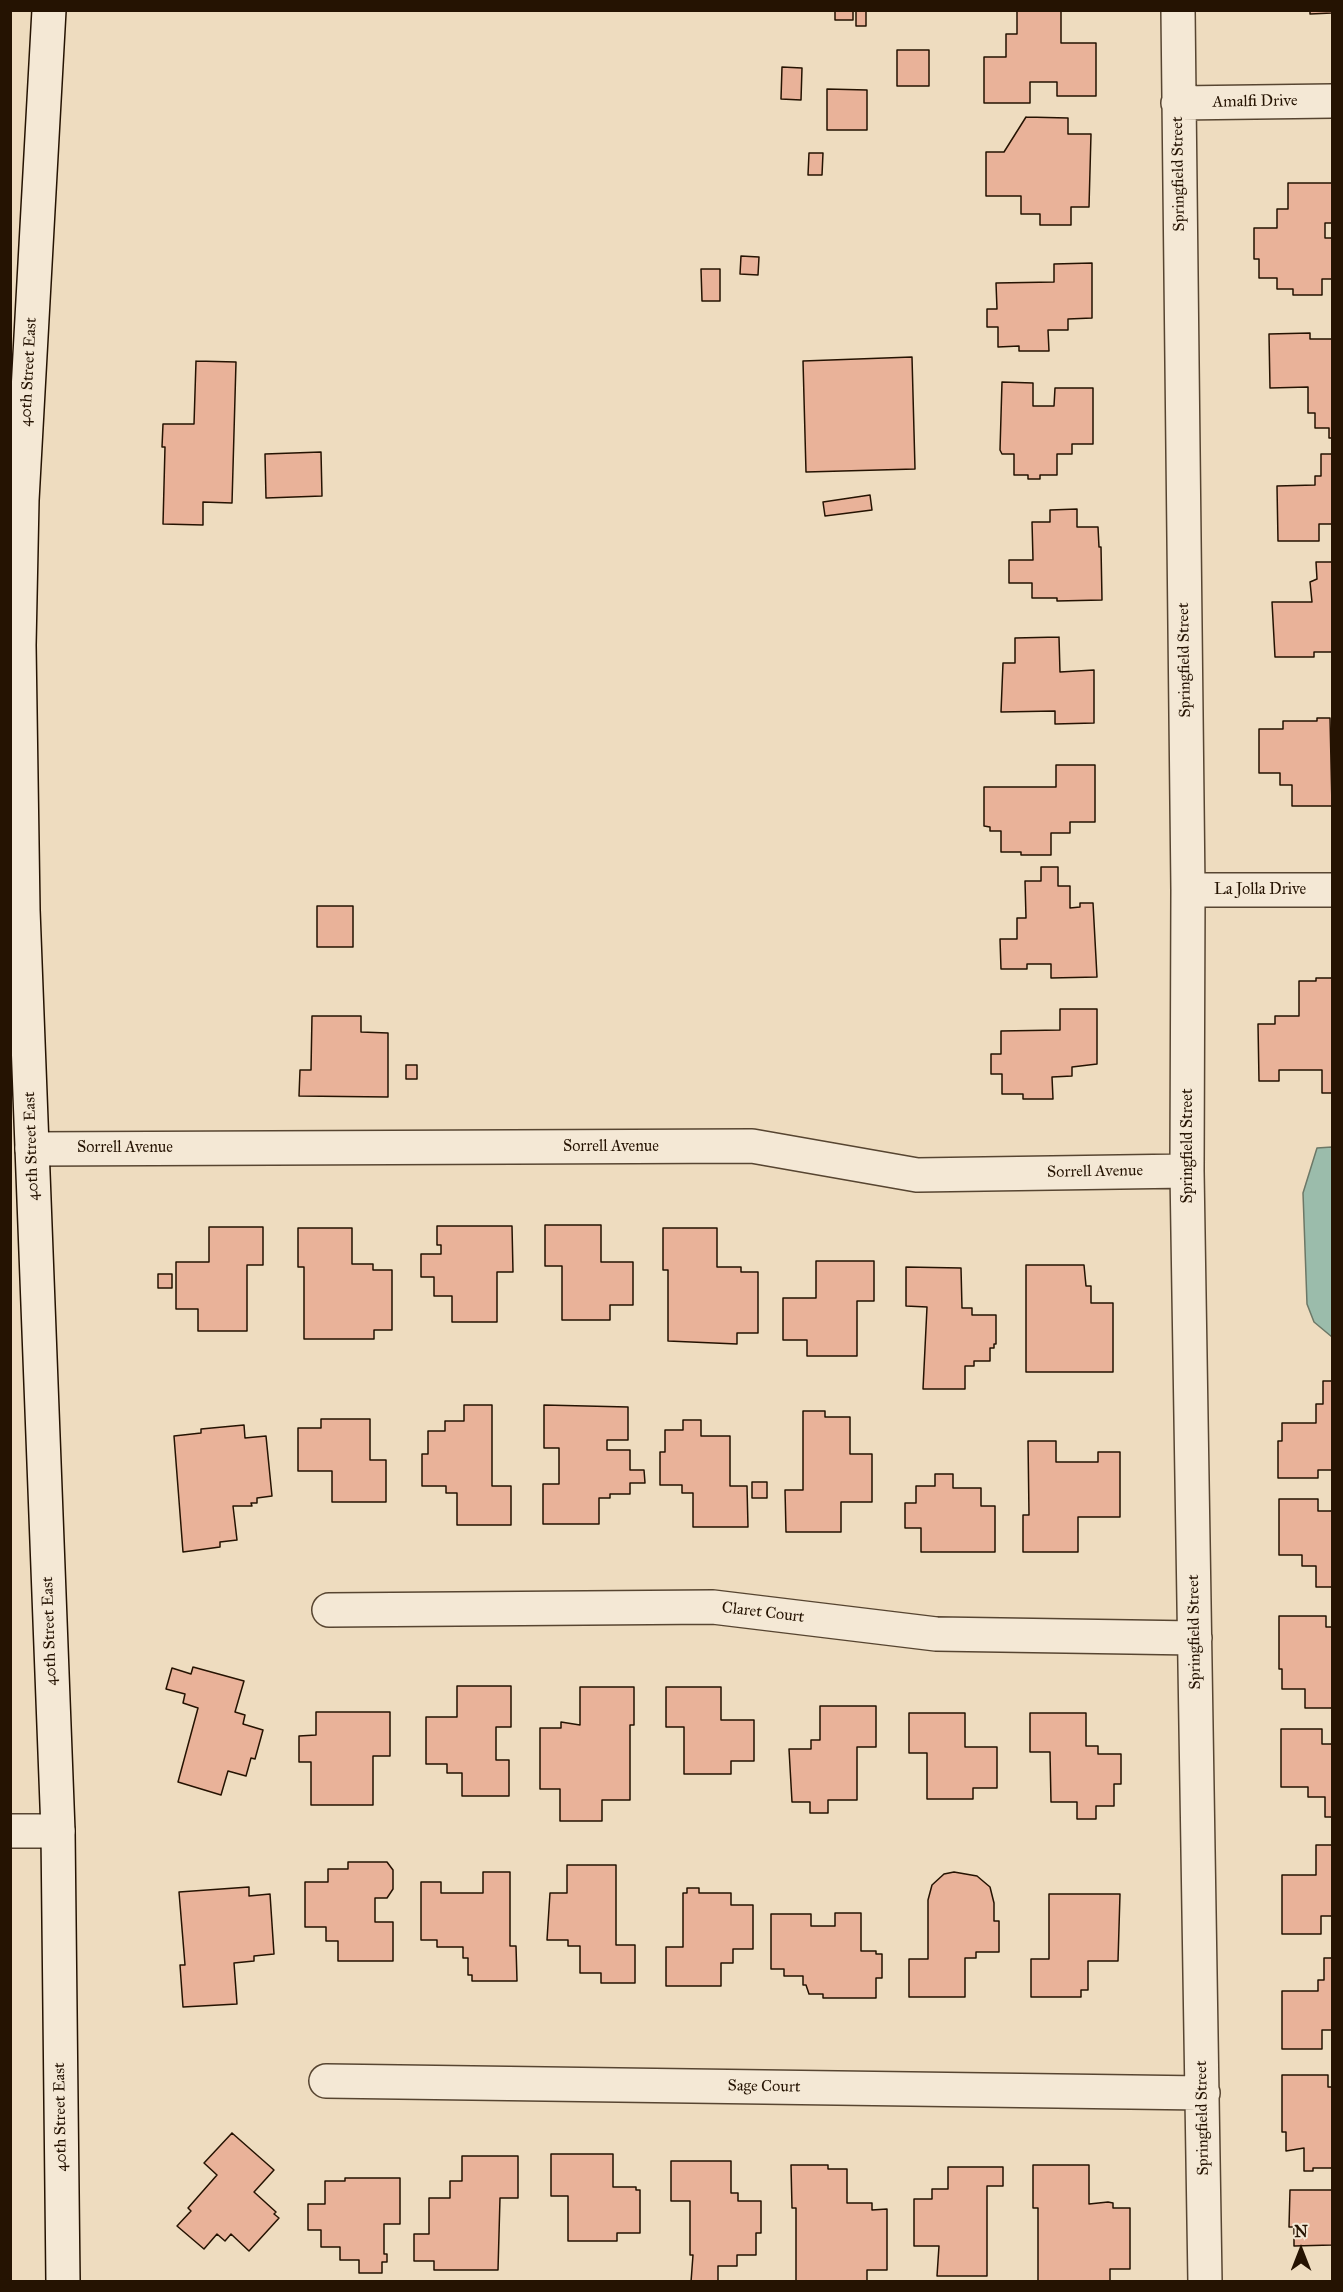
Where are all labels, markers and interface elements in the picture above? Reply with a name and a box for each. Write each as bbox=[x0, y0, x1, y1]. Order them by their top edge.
street label: Amalfi Drive bbox=[1212, 92, 1298, 112]
street label: Springfield Street bbox=[1168, 116, 1190, 232]
street label: 40th Street East bbox=[17, 317, 41, 427]
street label: Springfield Street bbox=[1174, 602, 1196, 718]
street label: La Jolla Drive bbox=[1214, 880, 1306, 900]
street label: Springfield Street bbox=[1178, 1088, 1198, 1204]
street label: 40th Street East bbox=[21, 1091, 43, 1201]
street label: Sorrell Avenue bbox=[563, 1137, 659, 1157]
street label: Sorrell Avenue bbox=[77, 1138, 173, 1158]
street label: Sorrell Avenue bbox=[1047, 1162, 1143, 1182]
street label: Springfield Street bbox=[1184, 1574, 1206, 1690]
street label: 40th Street East bbox=[39, 1576, 61, 1686]
street label: Claret Court bbox=[721, 1598, 805, 1628]
street label: Springfield Street bbox=[1192, 2060, 1214, 2176]
street label: 40th Street East bbox=[50, 2062, 72, 2172]
street label: Sage Court bbox=[727, 2077, 801, 2097]
north arrow bbox=[1271, 2220, 1331, 2280]
text: N bbox=[1294, 2222, 1308, 2241]

